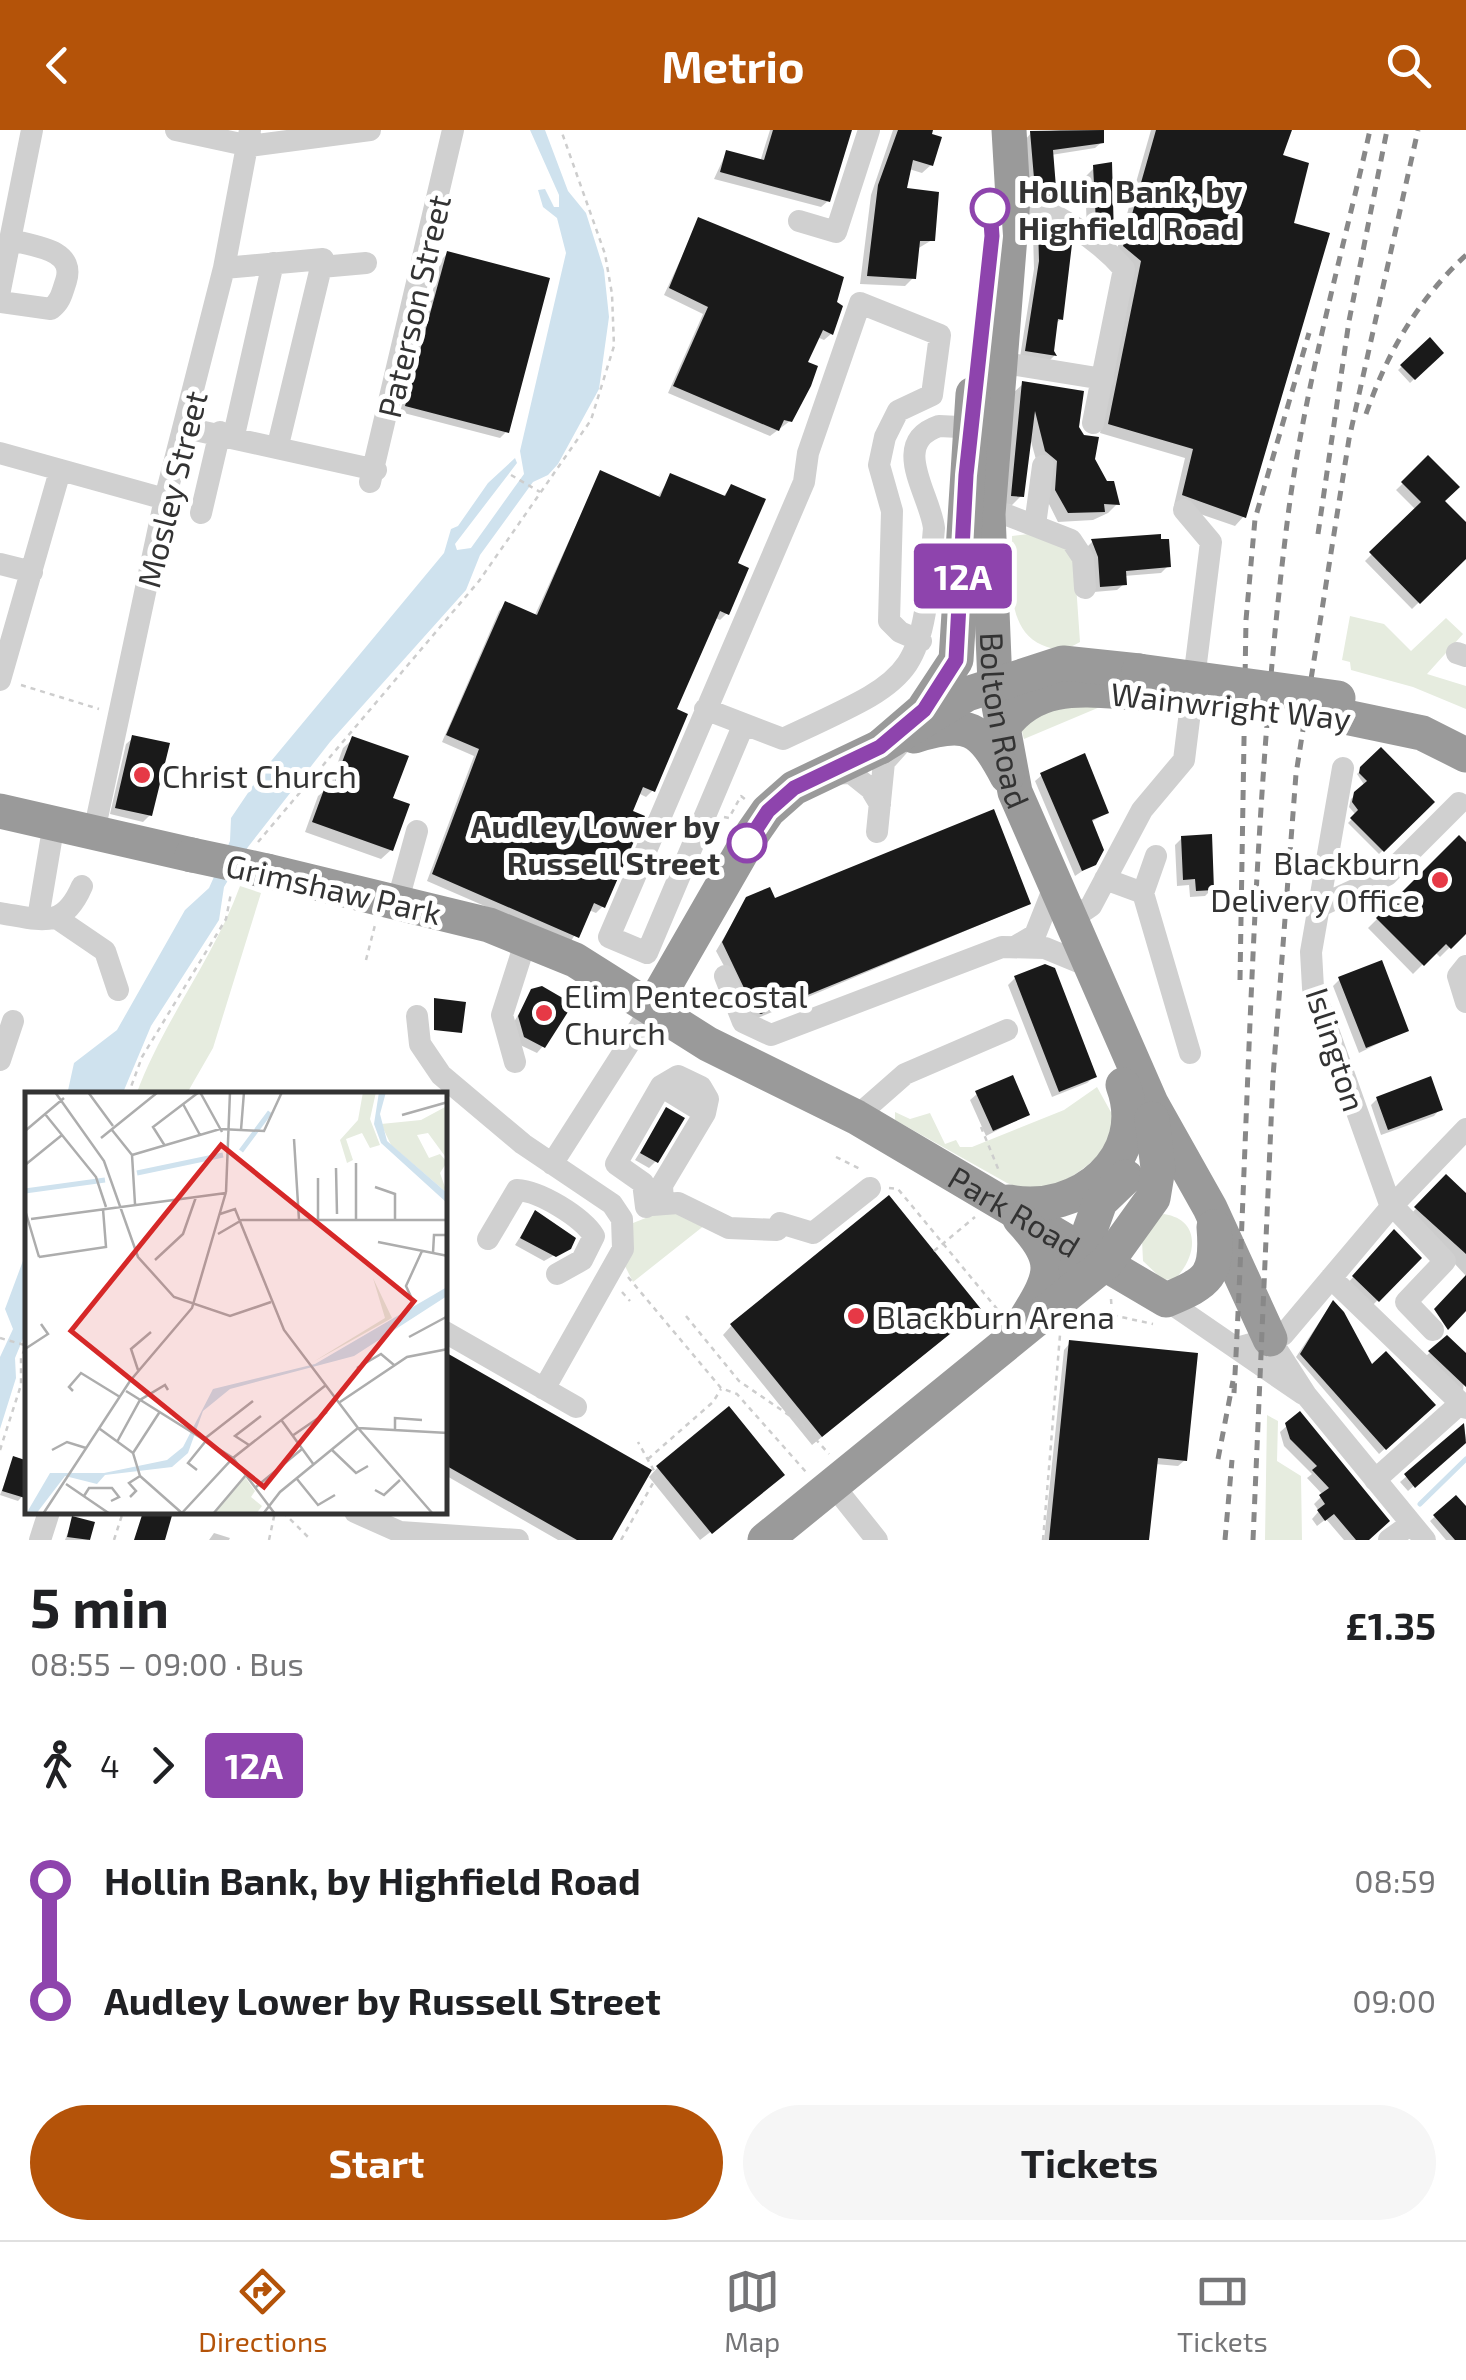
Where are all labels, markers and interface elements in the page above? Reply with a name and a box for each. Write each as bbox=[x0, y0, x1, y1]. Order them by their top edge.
icon: back bbox=[30, 38, 85, 93]
text: Metrio bbox=[661, 38, 805, 92]
icon: search bbox=[1381, 38, 1436, 93]
place label: Hollin Bank, by Highfield Road bbox=[1018, 171, 1242, 246]
marker: Hollin Bank, by Highfield Road bbox=[971, 189, 1009, 227]
street label: Paterson Street bbox=[369, 191, 457, 421]
street label: Mosley Street bbox=[128, 387, 214, 591]
line badge: 12A bbox=[906, 544, 1020, 608]
text: 12A bbox=[934, 555, 992, 597]
street label: Bolton Road bbox=[974, 631, 1039, 814]
street label: Wainwright Way bbox=[1109, 674, 1353, 736]
place label: Christ Church bbox=[162, 756, 357, 794]
marker: Christ Church bbox=[131, 764, 153, 786]
place label: Audley Lower by Russell Street bbox=[471, 806, 720, 881]
marker: Audley Lower by Russell Street bbox=[728, 824, 766, 862]
place label: Blackburn Delivery Office bbox=[1210, 843, 1420, 918]
street label: Grimshaw Park bbox=[223, 845, 445, 931]
marker: Blackburn Delivery Office bbox=[1429, 869, 1451, 891]
place label: Elim Pentecostal Church bbox=[564, 976, 808, 1051]
street label: Islington bbox=[1299, 982, 1375, 1116]
marker: Elim Pentecostal Church bbox=[533, 1002, 555, 1024]
inset map bbox=[25, 1092, 448, 1515]
street label: Park Road bbox=[942, 1157, 1087, 1264]
place label: Blackburn Arena bbox=[876, 1297, 1115, 1335]
marker: Blackburn Arena bbox=[845, 1305, 867, 1327]
text: 5 min bbox=[30, 1573, 169, 1639]
text: £1.35 bbox=[1346, 1602, 1436, 1648]
text: 08:55 – 09:00 · Bus bbox=[30, 1644, 304, 1682]
icon: walk bbox=[30, 1738, 85, 1793]
icon: forward bbox=[135, 1738, 190, 1793]
text: 12A bbox=[225, 1744, 283, 1786]
text: 4 bbox=[100, 1746, 120, 1784]
text: Hollin Bank, by Highfield Road bbox=[104, 1857, 641, 1903]
text: 08:59 bbox=[1354, 1861, 1436, 1899]
text: Audley Lower by Russell Street bbox=[104, 1977, 661, 2023]
text: 09:00 bbox=[1352, 1981, 1436, 2019]
button: Start bbox=[30, 2105, 723, 2220]
button: Tickets bbox=[743, 2105, 1436, 2220]
tab: Directions bbox=[198, 2264, 327, 2358]
tab: Map bbox=[724, 2264, 780, 2358]
tab: Tickets bbox=[1177, 2264, 1268, 2358]

